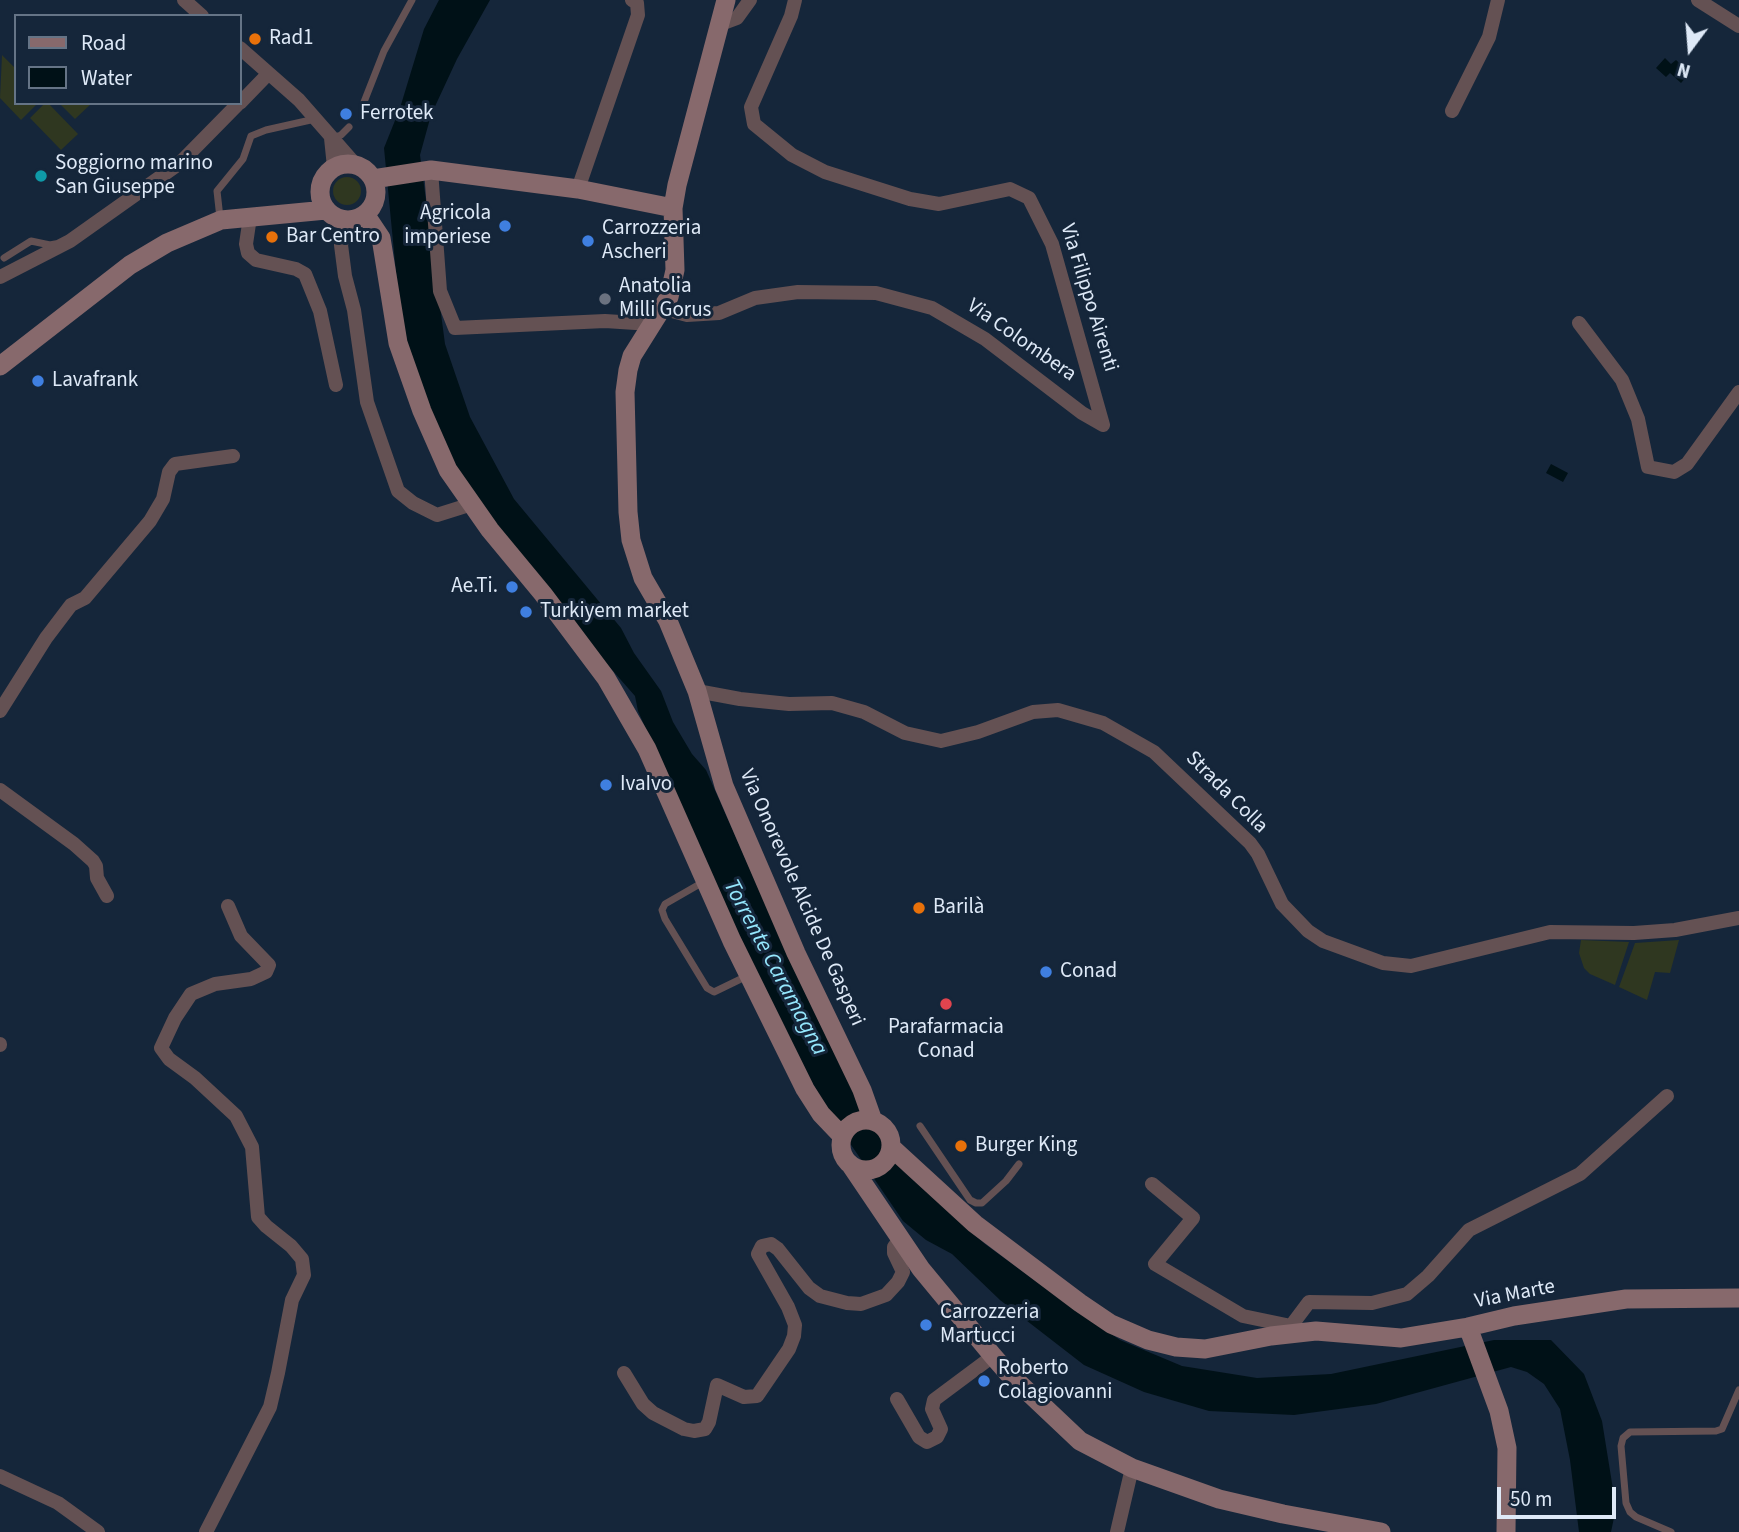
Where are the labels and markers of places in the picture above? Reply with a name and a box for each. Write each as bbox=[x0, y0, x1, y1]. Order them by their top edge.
place label: Rad1 bbox=[269, 26, 314, 52]
marker: Rad1 bbox=[247, 31, 263, 47]
place label: Ferrotek bbox=[360, 101, 434, 127]
marker: Ferrotek bbox=[338, 106, 354, 122]
place label: Soggiorno marino San Giuseppe bbox=[55, 151, 213, 201]
marker: Soggiorno marino San Giuseppe bbox=[33, 168, 49, 184]
place label: Agricola imperiese bbox=[404, 201, 491, 251]
place label: Carrozzeria Ascheri bbox=[602, 216, 701, 266]
marker: Agricola imperiese bbox=[497, 218, 513, 234]
place label: Bar Centro bbox=[286, 224, 380, 250]
marker: Bar Centro bbox=[264, 229, 280, 245]
marker: Carrozzeria Ascheri bbox=[580, 233, 596, 249]
place label: Anatolia Milli Gorus bbox=[619, 274, 711, 324]
marker: Anatolia Milli Gorus bbox=[597, 291, 613, 307]
place label: Lavafrank bbox=[52, 368, 138, 394]
marker: Lavafrank bbox=[30, 373, 46, 389]
place label: Ae.Ti. bbox=[451, 574, 498, 600]
marker: Ae.Ti. bbox=[504, 579, 520, 595]
place label: Turkiyem market bbox=[540, 599, 689, 625]
marker: Turkiyem market bbox=[518, 604, 534, 620]
place label: IvaIvo bbox=[620, 772, 672, 798]
marker: IvaIvo bbox=[598, 777, 614, 793]
place label: Barilà bbox=[933, 895, 984, 921]
marker: Barilà bbox=[911, 900, 927, 916]
place label: Conad bbox=[1060, 959, 1117, 985]
marker: Conad bbox=[1038, 964, 1054, 980]
marker: Parafarmacia Conad bbox=[938, 996, 954, 1012]
place label: Parafarmacia Conad bbox=[888, 1015, 1004, 1065]
place label: Burger King bbox=[975, 1133, 1077, 1159]
marker: Burger King bbox=[953, 1138, 969, 1154]
place label: Carrozzeria Martucci bbox=[940, 1300, 1039, 1350]
marker: Carrozzeria Martucci bbox=[918, 1317, 934, 1333]
place label: Roberto Colagiovanni bbox=[998, 1356, 1112, 1406]
marker: Roberto Colagiovanni bbox=[976, 1373, 992, 1389]

